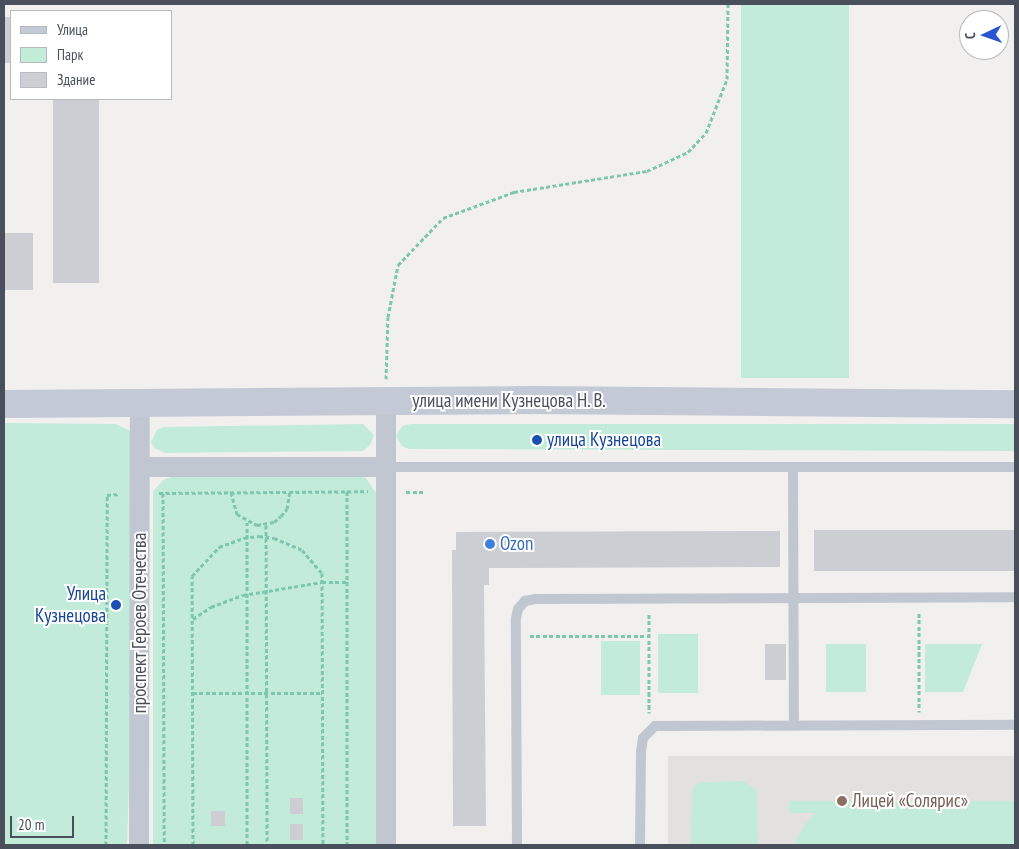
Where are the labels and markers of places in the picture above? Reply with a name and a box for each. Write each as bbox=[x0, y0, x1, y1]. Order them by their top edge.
place label: улица Кузнецова bbox=[547, 429, 661, 451]
marker: улица Кузнецова bbox=[531, 434, 543, 446]
place label: Ozon bbox=[500, 533, 533, 555]
marker: Ozon bbox=[484, 538, 496, 550]
place label: Улица Кузнецова bbox=[35, 583, 106, 627]
marker: Улица Кузнецова bbox=[110, 599, 122, 611]
place label: Лицей «Солярис» bbox=[852, 790, 968, 812]
marker: Лицей «Солярис» bbox=[836, 795, 848, 807]

